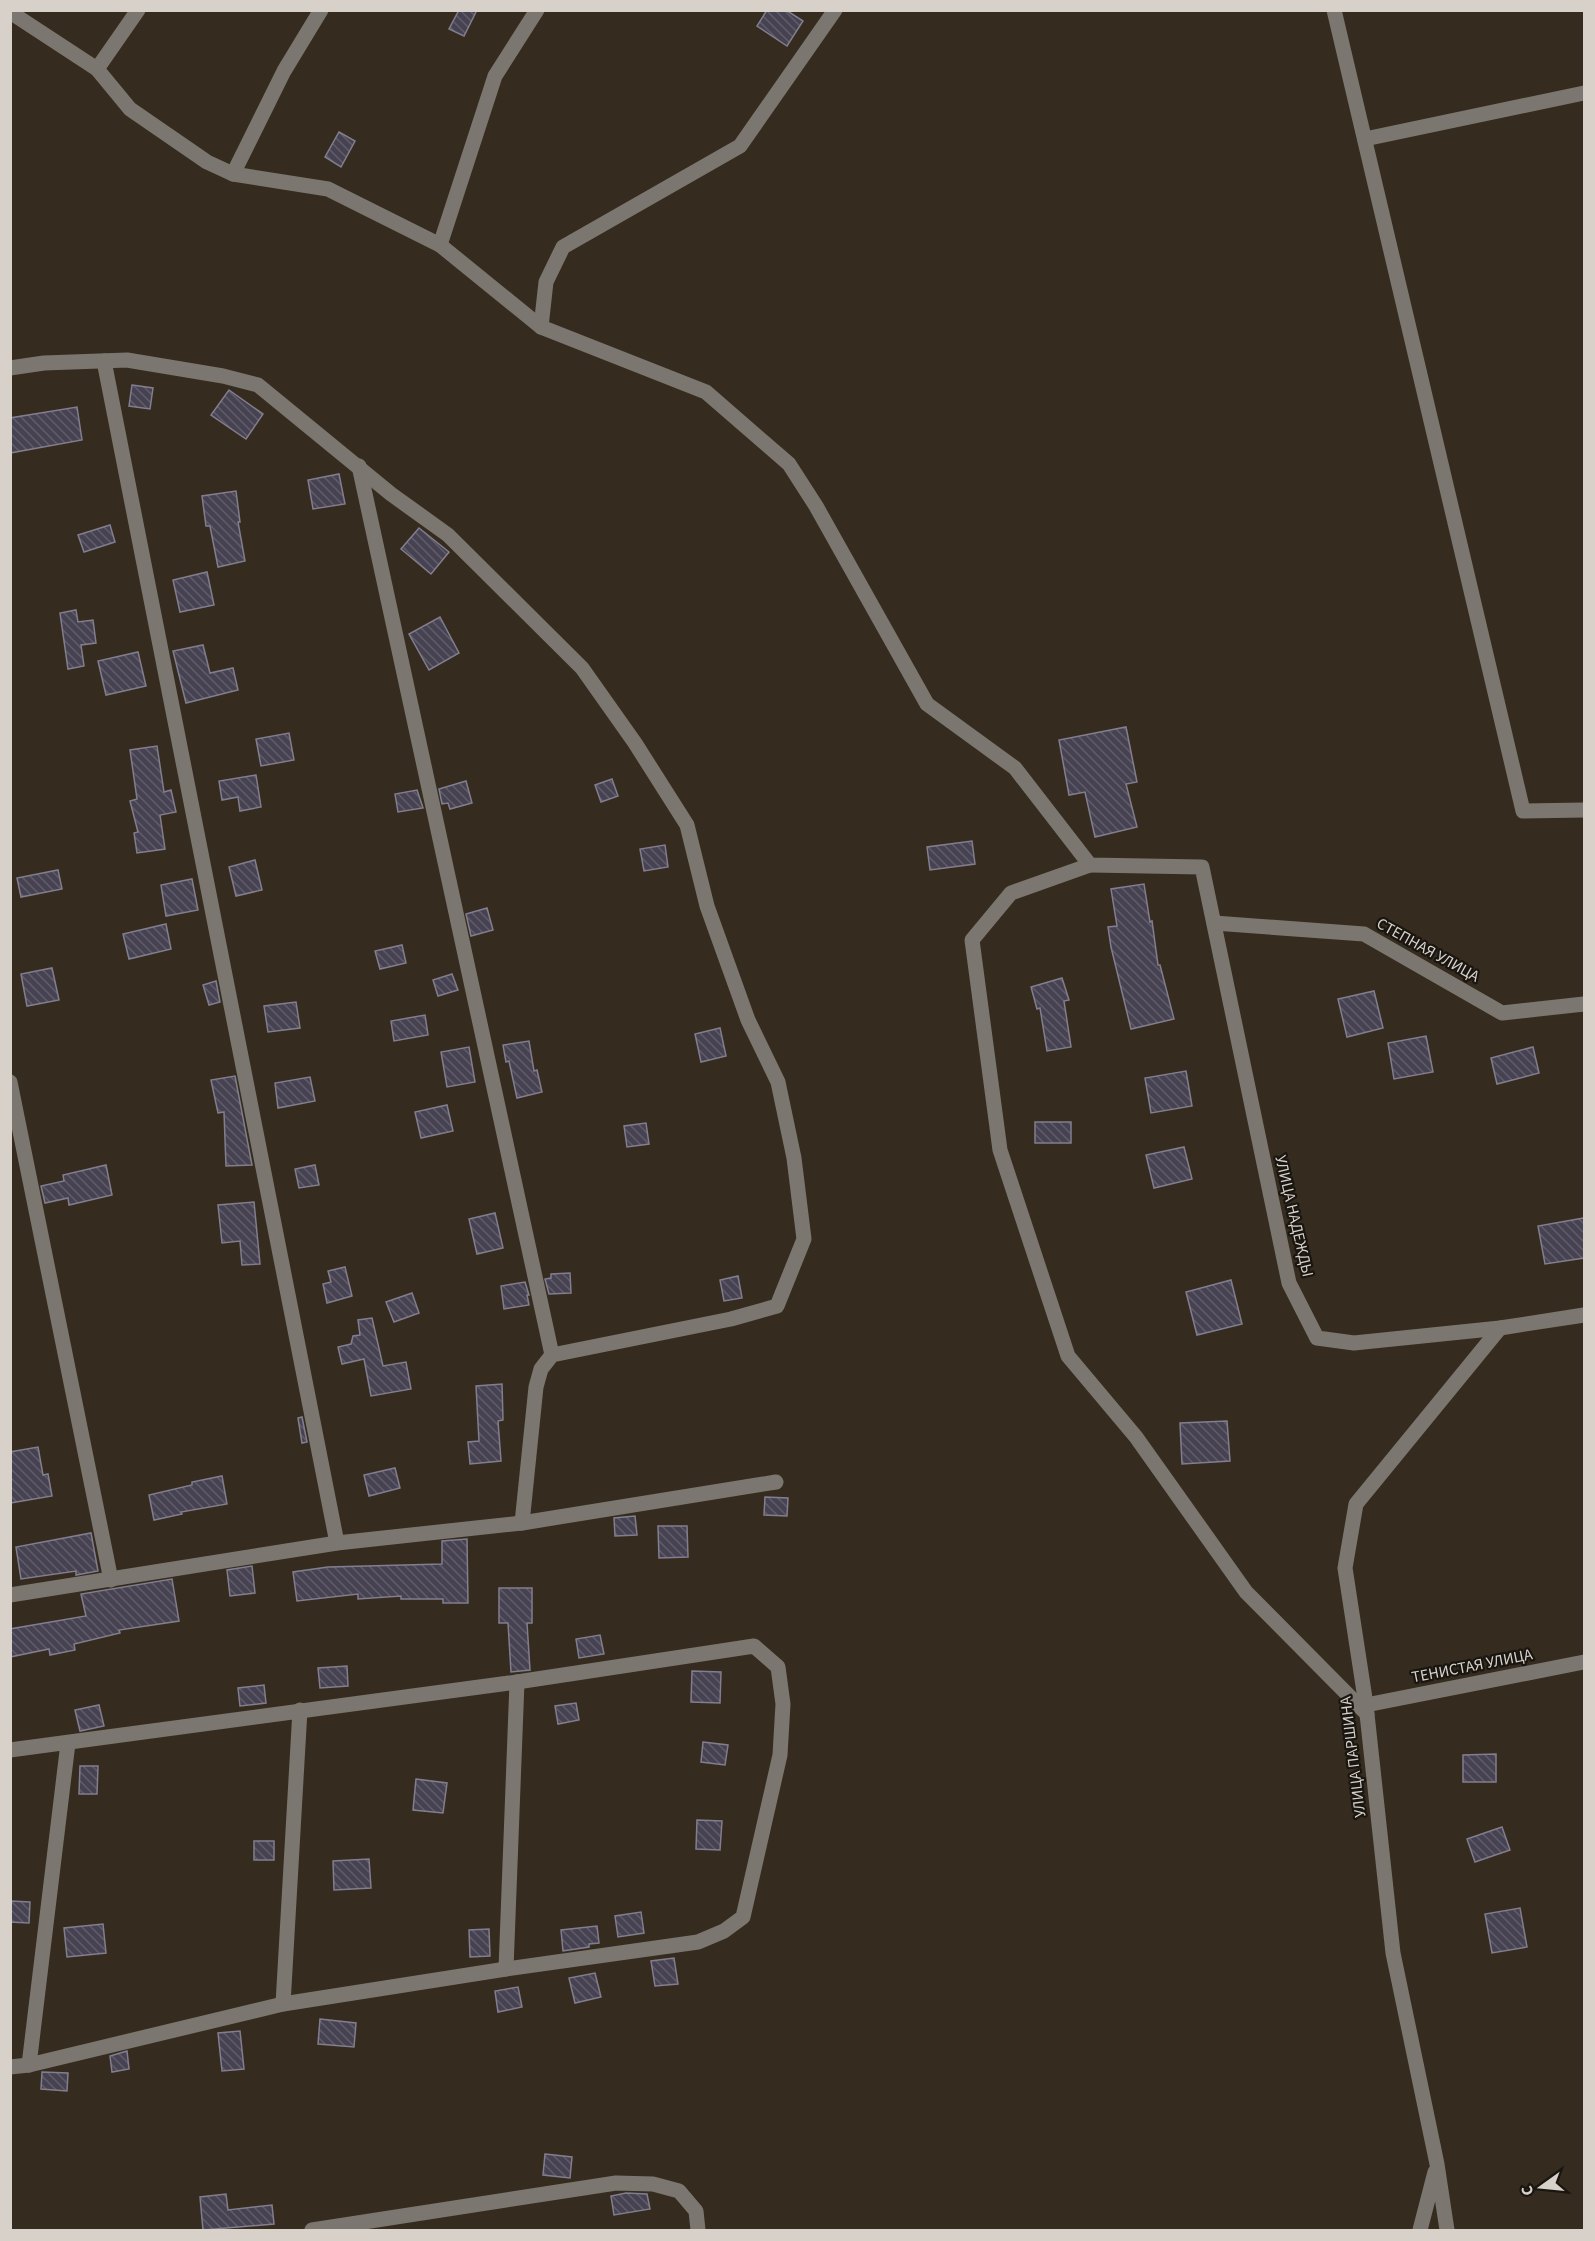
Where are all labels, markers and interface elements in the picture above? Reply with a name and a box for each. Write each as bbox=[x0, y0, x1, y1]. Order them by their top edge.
street label: СТЕПНАЯ УЛИЦА bbox=[1373, 913, 1484, 988]
street label: УЛИЦА НАДЕЖДЫ bbox=[1269, 1153, 1319, 1279]
street label: ТЕНИСТАЯ УЛИЦА bbox=[1410, 1643, 1535, 1689]
street label: УЛИЦА ПАРШИНА bbox=[1335, 1695, 1371, 1819]
north arrow bbox=[1511, 2157, 1571, 2217]
text: С bbox=[1516, 2183, 1539, 2198]

